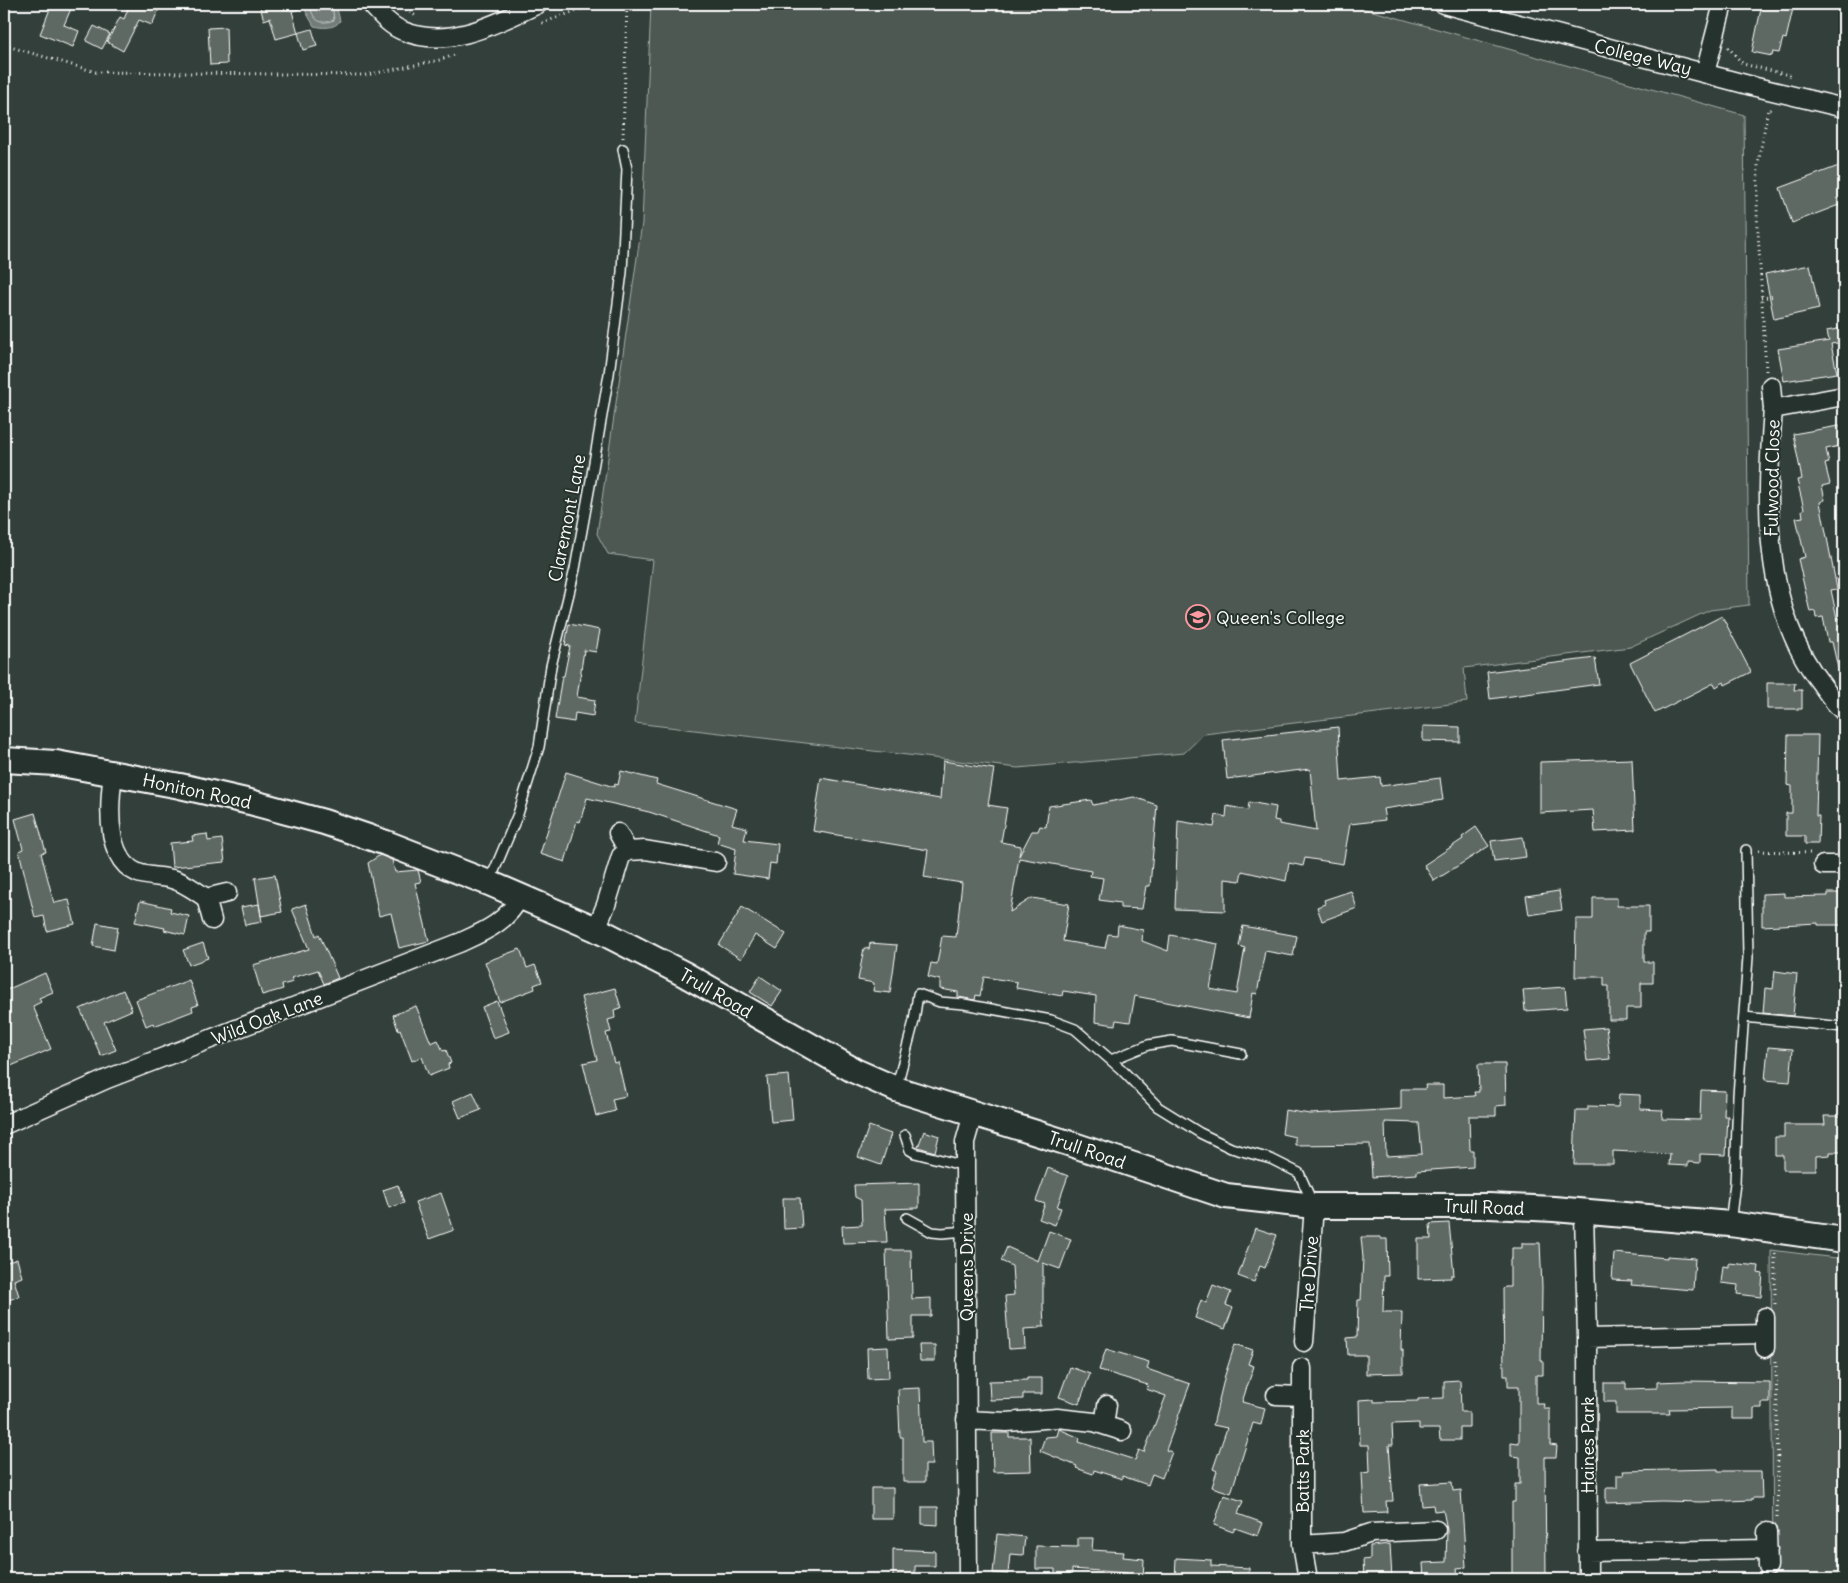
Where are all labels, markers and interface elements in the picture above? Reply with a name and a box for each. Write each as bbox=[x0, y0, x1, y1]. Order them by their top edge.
street label: College Way bbox=[1592, 34, 1694, 80]
street label: Fulwood Close bbox=[1759, 419, 1785, 537]
street label: Claremont Lane bbox=[543, 452, 591, 584]
school or university icon: Queen's College bbox=[1185, 604, 1211, 630]
place label: Queen's College bbox=[1216, 606, 1345, 629]
street label: Honiton Road bbox=[141, 768, 254, 814]
street label: Trull Road bbox=[675, 963, 757, 1023]
street label: Wild Oak Lane bbox=[208, 986, 326, 1050]
street label: Trull Road bbox=[1045, 1126, 1129, 1174]
street label: Trull Road bbox=[1443, 1194, 1525, 1220]
street label: Queens Drive bbox=[955, 1213, 978, 1321]
street label: The Drive bbox=[1295, 1235, 1323, 1313]
street label: Haines Park bbox=[1576, 1396, 1599, 1494]
street label: Batts Park bbox=[1291, 1429, 1314, 1513]

